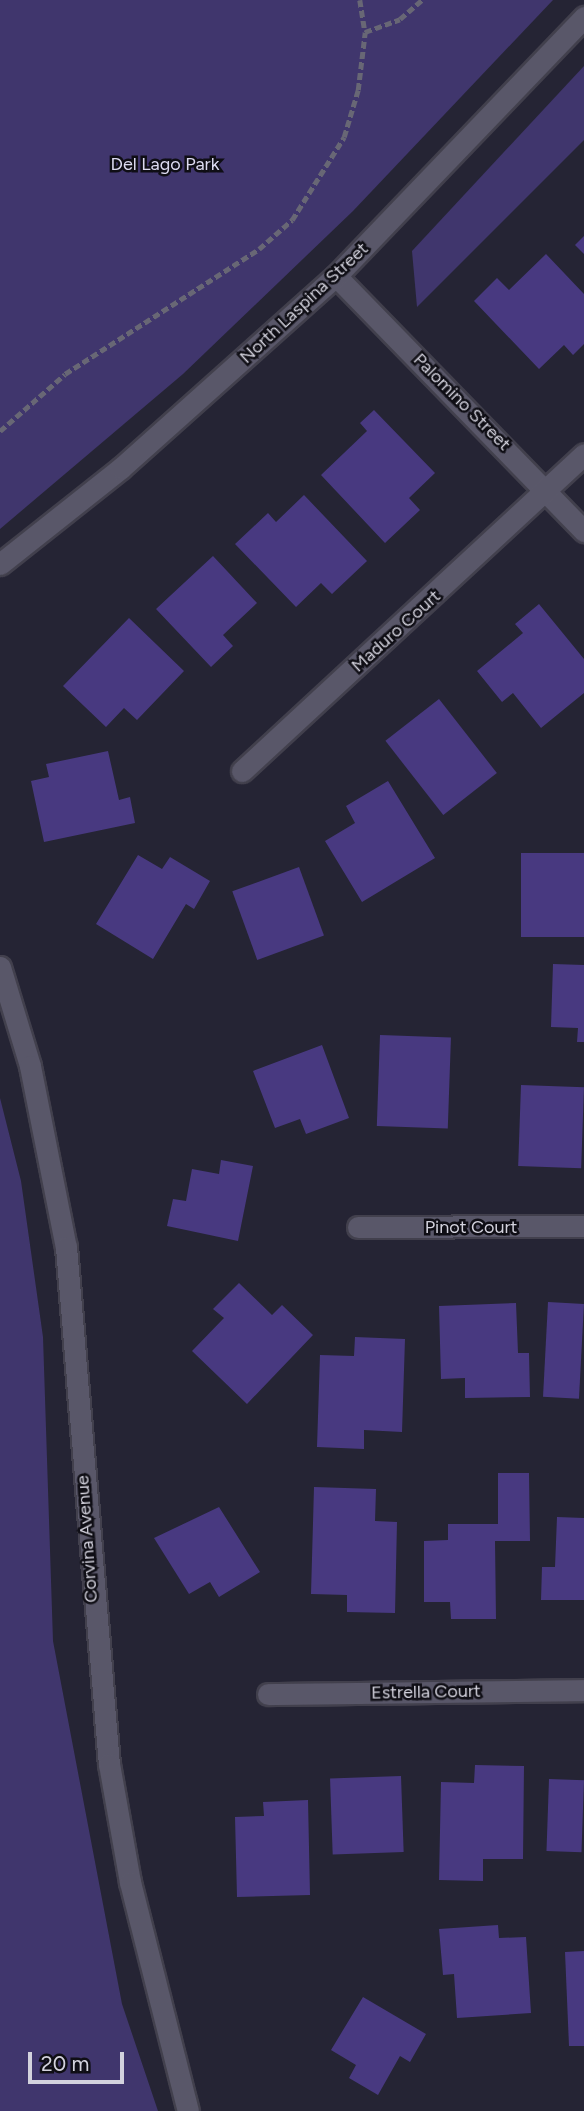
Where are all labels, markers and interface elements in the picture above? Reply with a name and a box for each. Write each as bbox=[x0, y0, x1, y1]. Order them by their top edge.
park label: Del Lago Park bbox=[111, 153, 219, 175]
street label: North Laspina Street bbox=[235, 238, 373, 368]
street label: Palomino Street bbox=[409, 349, 515, 455]
street label: Maduro Court bbox=[347, 585, 445, 677]
street label: Pinot Court bbox=[425, 1216, 517, 1238]
street label: Corvina Avenue bbox=[72, 1475, 102, 1603]
street label: Estrella Court bbox=[371, 1680, 481, 1704]
scale bar bbox=[32, 2038, 128, 2082]
text: 20 m bbox=[41, 2051, 89, 2076]

